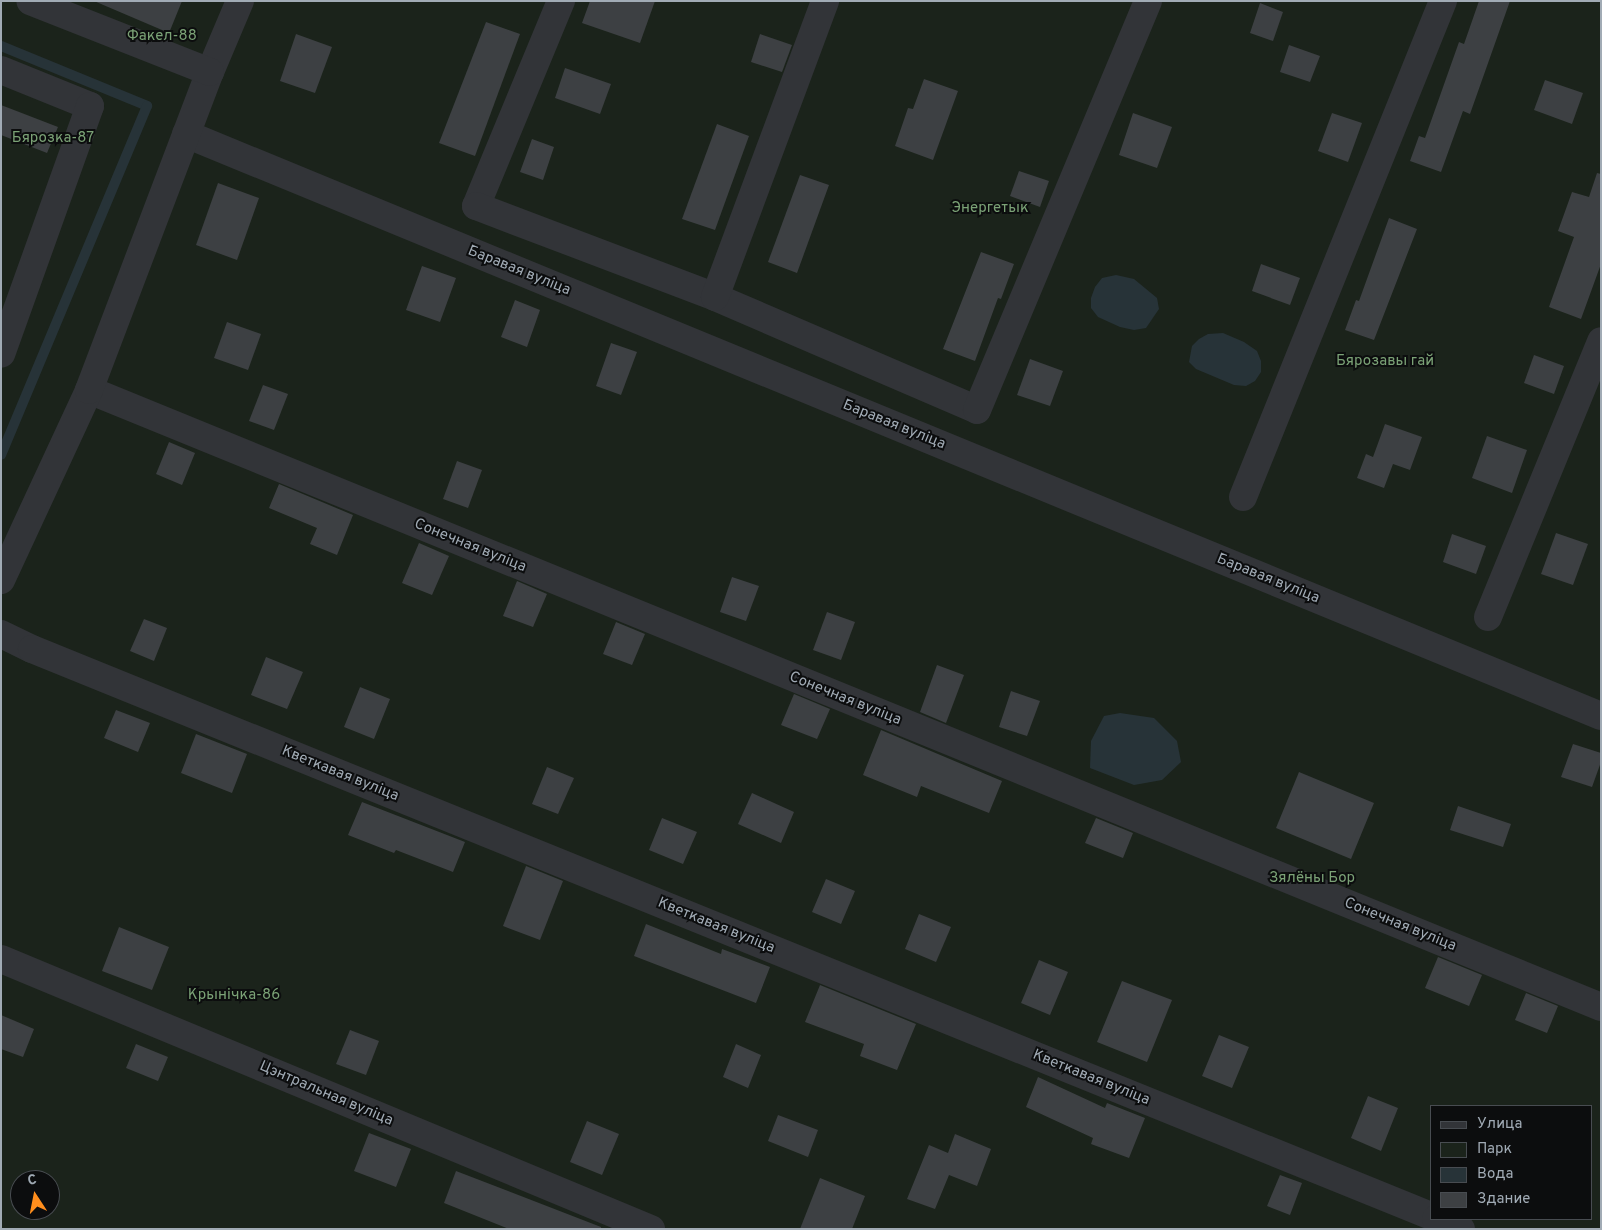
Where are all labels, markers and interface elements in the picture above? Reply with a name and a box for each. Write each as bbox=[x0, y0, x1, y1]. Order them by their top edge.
park label: Факел-88 bbox=[127, 28, 197, 46]
park label: Бярозка-87 bbox=[12, 130, 94, 148]
park label: Энергетык bbox=[951, 200, 1029, 218]
street label: Баравая вуліца bbox=[465, 242, 573, 300]
park label: Бярозавы гай bbox=[1336, 353, 1434, 371]
street label: Баравая вуліца bbox=[840, 396, 948, 454]
street label: Сонечная вуліца bbox=[411, 515, 529, 577]
street label: Баравая вуліца bbox=[1214, 550, 1322, 608]
street label: Сонечная вуліца bbox=[786, 668, 904, 730]
street label: Кветкавая вуліца bbox=[279, 742, 401, 806]
park label: Зялёны Бор bbox=[1269, 870, 1355, 888]
street label: Кветкавая вуліца bbox=[655, 894, 777, 958]
street label: Сонечная вуліца bbox=[1341, 894, 1459, 956]
park label: Крынічка-86 bbox=[188, 987, 280, 1005]
street label: Кветкавая вуліца bbox=[1030, 1046, 1152, 1110]
street label: Цэнтральная вуліца bbox=[257, 1058, 395, 1130]
legend bbox=[1430, 1105, 1592, 1220]
text: Улица bbox=[1477, 1115, 1522, 1134]
text: Парк bbox=[1477, 1140, 1512, 1159]
text: Вода bbox=[1477, 1165, 1513, 1184]
north arrow bbox=[10, 1170, 60, 1220]
text: С bbox=[26, 1172, 38, 1190]
text: Здание bbox=[1477, 1190, 1530, 1209]

